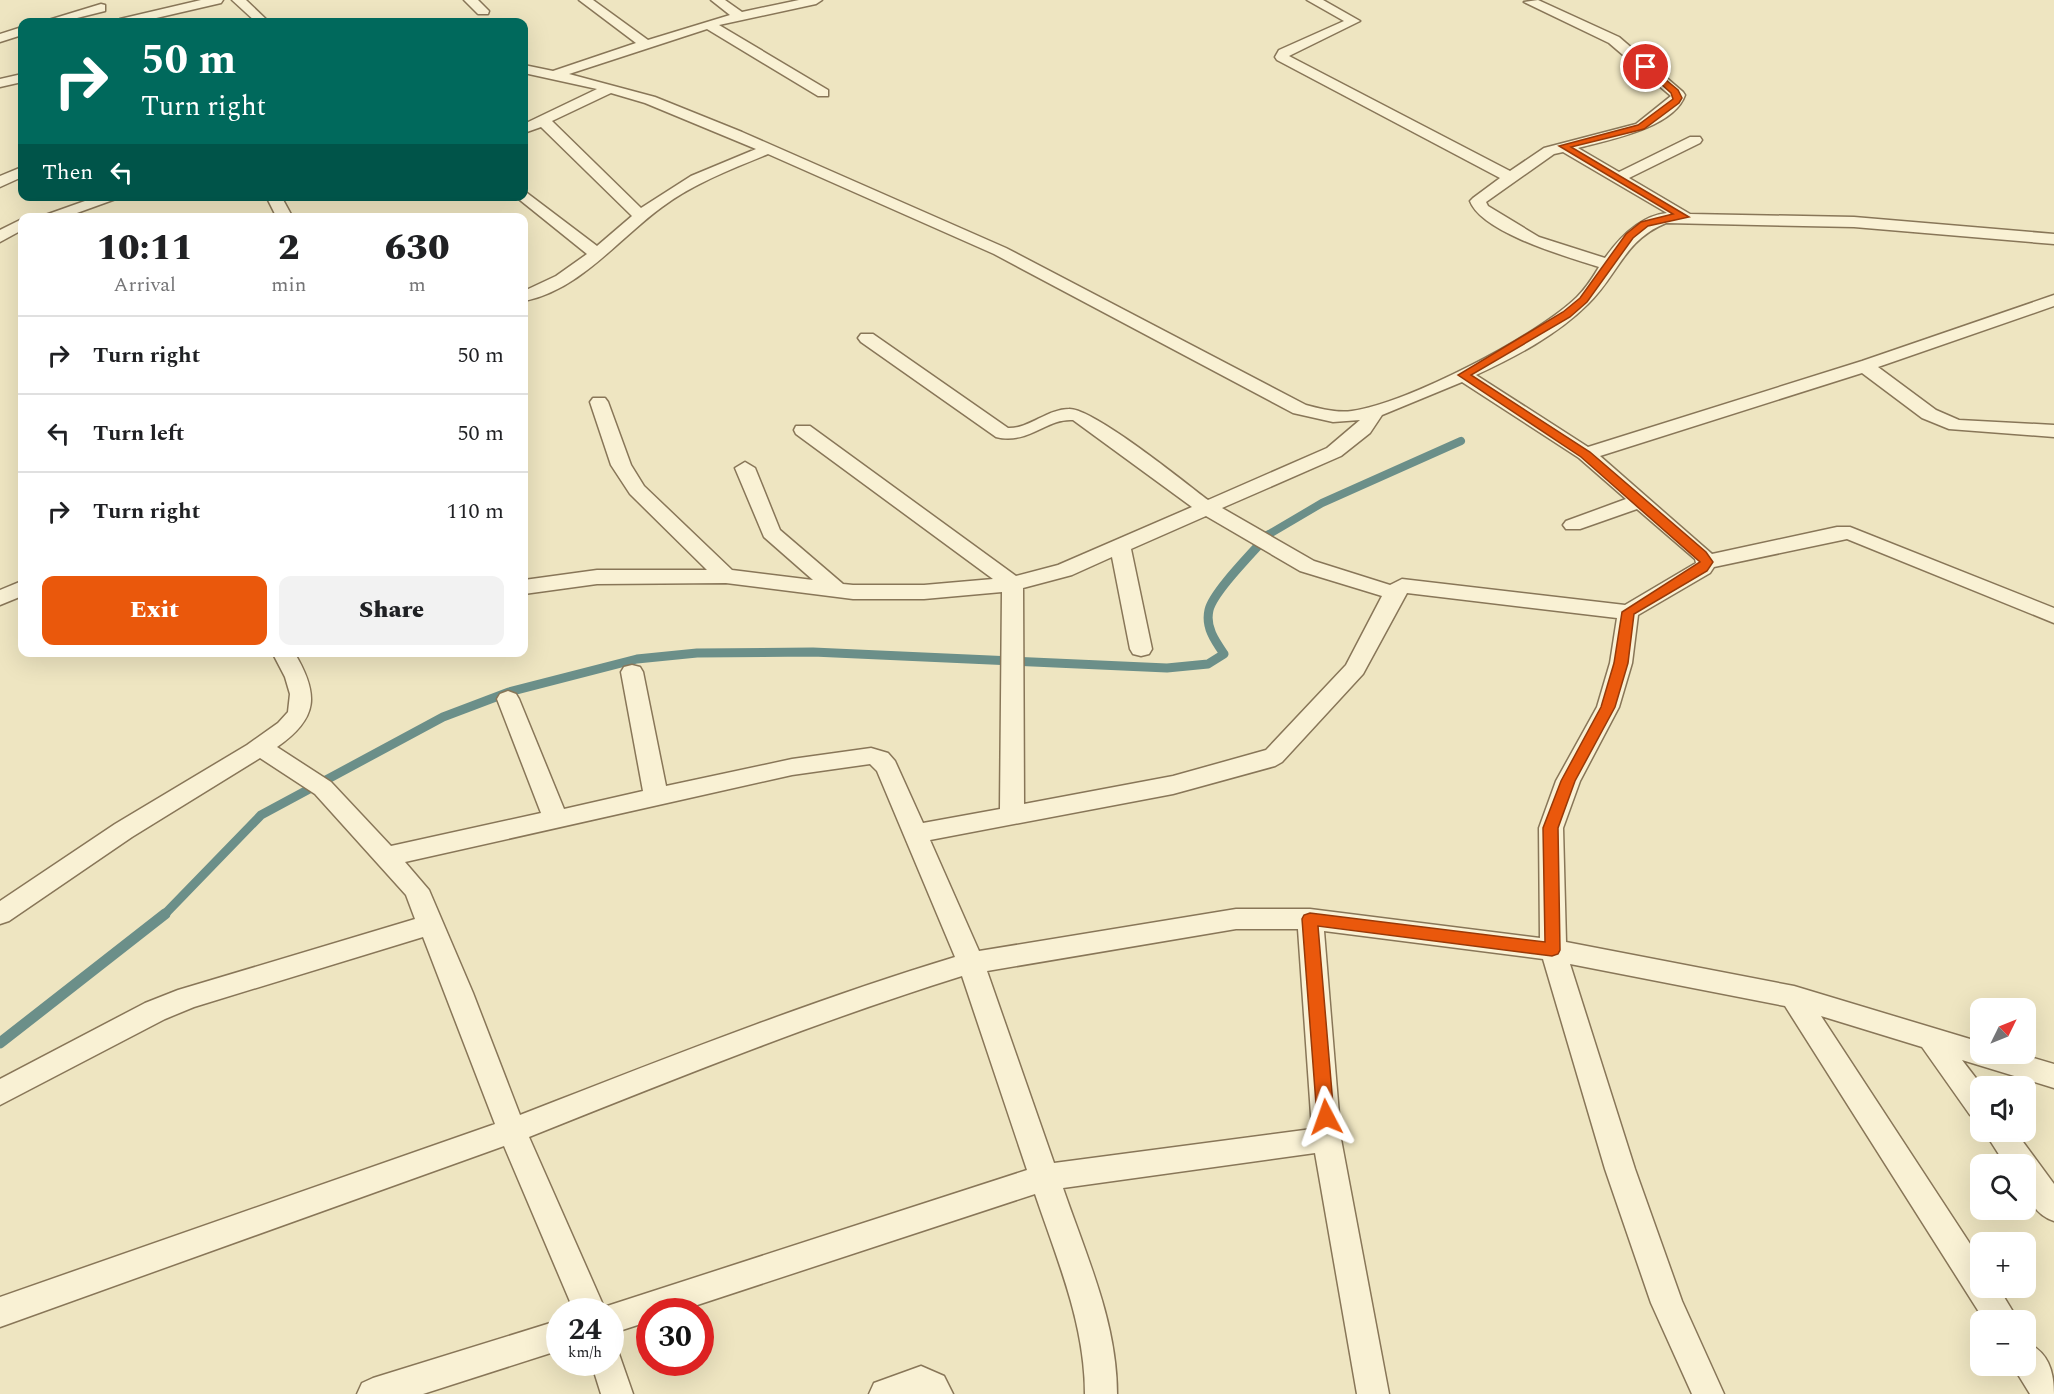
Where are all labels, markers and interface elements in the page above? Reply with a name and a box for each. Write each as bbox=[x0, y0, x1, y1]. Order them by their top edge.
text: 50 m bbox=[141, 29, 236, 92]
pin bbox=[1620, 41, 1671, 92]
icon: right bbox=[42, 42, 120, 120]
icon: arrive bbox=[1629, 50, 1662, 83]
text: Turn right bbox=[141, 86, 266, 128]
text: Then bbox=[42, 156, 93, 189]
icon: left bbox=[105, 156, 138, 189]
text: 10:11 bbox=[96, 221, 193, 276]
text: 2 bbox=[278, 221, 300, 276]
text: 630 bbox=[385, 221, 450, 276]
text: Arrival bbox=[114, 270, 176, 300]
text: min bbox=[271, 270, 306, 300]
text: m bbox=[409, 270, 426, 300]
icon: right bbox=[42, 339, 75, 372]
text: Turn right bbox=[93, 339, 200, 372]
text: 50 m bbox=[458, 339, 504, 372]
icon: left bbox=[42, 417, 75, 450]
text: Turn left bbox=[93, 417, 185, 450]
text: 50 m bbox=[458, 417, 504, 450]
icon: right bbox=[42, 495, 75, 528]
text: Turn right bbox=[93, 495, 200, 528]
text: 110 m bbox=[447, 495, 504, 528]
button: Exit bbox=[42, 576, 267, 645]
button: Share bbox=[279, 576, 504, 645]
north arrow bbox=[1970, 998, 2036, 1064]
map controls bbox=[1970, 998, 2036, 1376]
button: sound bbox=[1970, 1076, 2036, 1142]
position arrow bbox=[1294, 1085, 1358, 1149]
button: search bbox=[1970, 1154, 2036, 1220]
button: + bbox=[1970, 1232, 2036, 1298]
speed limit sign: 30 bbox=[636, 1298, 714, 1376]
text: 24 bbox=[568, 1307, 602, 1353]
button: − bbox=[1970, 1310, 2036, 1376]
text: km/h bbox=[568, 1341, 602, 1364]

